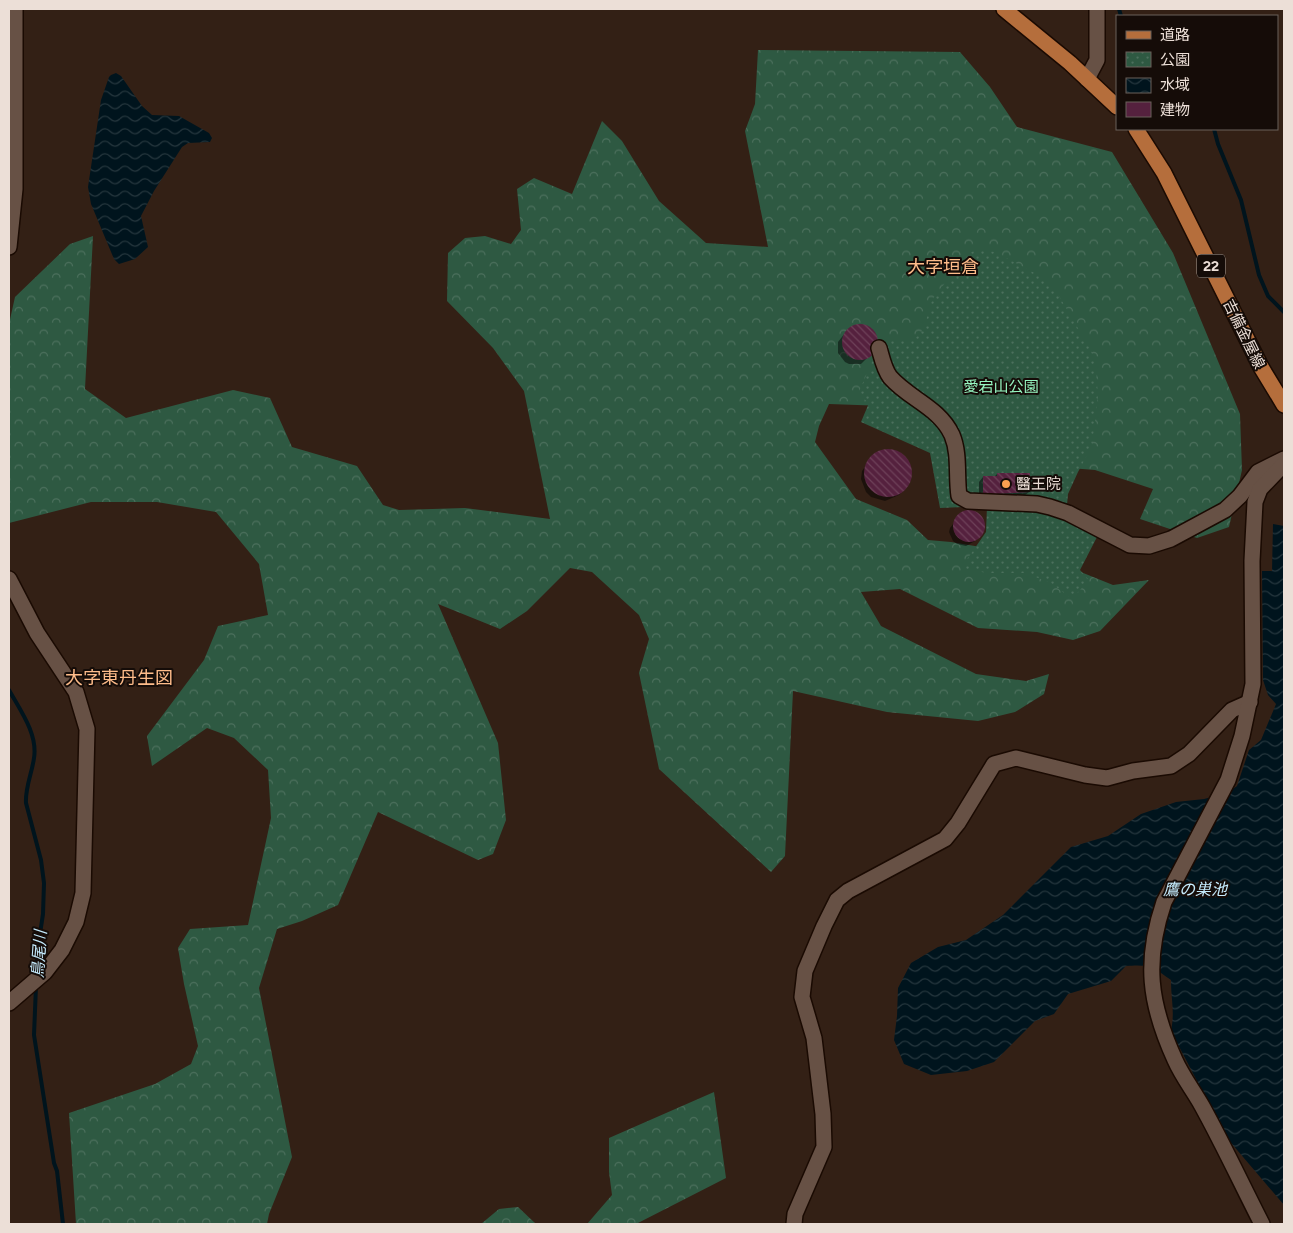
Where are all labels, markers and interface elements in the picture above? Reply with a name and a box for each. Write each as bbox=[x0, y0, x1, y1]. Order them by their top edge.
legend bbox=[1116, 15, 1278, 130]
text: 道路 bbox=[1160, 26, 1190, 44]
text: 公園 bbox=[1160, 51, 1190, 69]
text: 水域 bbox=[1160, 76, 1190, 94]
text: 建物 bbox=[1160, 101, 1190, 119]
road number: 22 bbox=[1197, 255, 1225, 278]
district label: 大字垣倉 bbox=[907, 256, 979, 278]
street label: 吉備金屋線 bbox=[1219, 296, 1269, 372]
park label: 愛宕山公園 bbox=[963, 378, 1039, 396]
place label: 醫王院 bbox=[1016, 475, 1061, 493]
marker: 醫王院 bbox=[1000, 478, 1012, 490]
district label: 大字東丹生図 bbox=[65, 667, 173, 689]
water label: 鷹の巣池 bbox=[1163, 880, 1229, 899]
water label: 鳥尾川 bbox=[28, 927, 50, 979]

